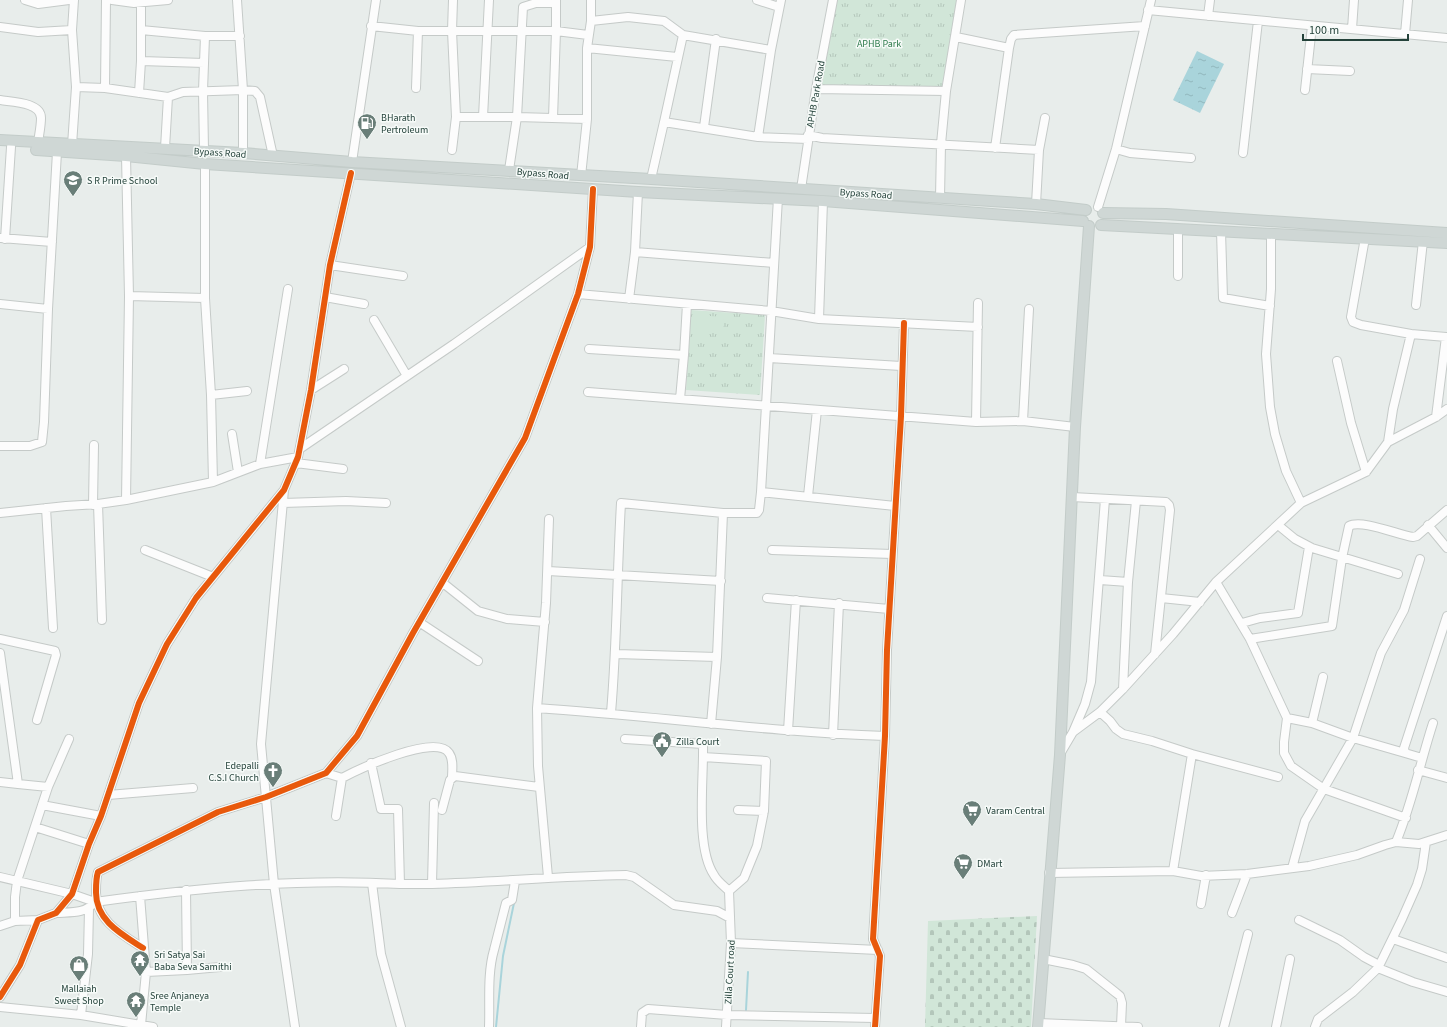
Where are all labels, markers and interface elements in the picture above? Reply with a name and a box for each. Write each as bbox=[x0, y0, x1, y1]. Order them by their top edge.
scale bar bbox=[1303, 16, 1408, 42]
text: 100 m bbox=[1309, 22, 1339, 39]
park label: APHB Park bbox=[857, 37, 901, 51]
street label: APHB Park Road bbox=[803, 60, 829, 129]
place label: BHarath Pertroleum bbox=[381, 111, 428, 137]
fuel station icon: BHarath Pertroleum bbox=[356, 112, 378, 140]
street label: Bypass Road bbox=[193, 144, 247, 162]
street label: Bypass Road bbox=[516, 165, 570, 183]
school or university icon: S R Prime School bbox=[62, 169, 84, 197]
place label: S R Prime School bbox=[87, 174, 158, 188]
street label: Bypass Road bbox=[839, 185, 893, 203]
public building icon: Zilla Court bbox=[651, 730, 673, 758]
place label: Zilla Court bbox=[676, 735, 720, 749]
place label: Edepalli C.S.I Church bbox=[208, 759, 259, 785]
church icon: Edepalli C.S.I Church bbox=[262, 760, 284, 788]
supermarket icon: Varam Central bbox=[961, 799, 983, 827]
place label: Varam Central bbox=[986, 804, 1045, 818]
supermarket icon: DMart bbox=[952, 852, 974, 880]
place label: DMart bbox=[977, 857, 1003, 871]
street label: Zilla Court road bbox=[721, 939, 739, 1005]
place label: Sri Satya Sai Baba Seva Samithi bbox=[154, 948, 232, 974]
temple icon: Sri Satya Sai Baba Seva Samithi bbox=[129, 949, 151, 977]
shop icon: Mallaiah Sweet Shop bbox=[68, 954, 90, 982]
place label: Mallaiah Sweet Shop bbox=[54, 982, 104, 1008]
place label: Sree Anjaneya Temple bbox=[150, 989, 209, 1015]
temple icon: Sree Anjaneya Temple bbox=[125, 990, 147, 1018]

